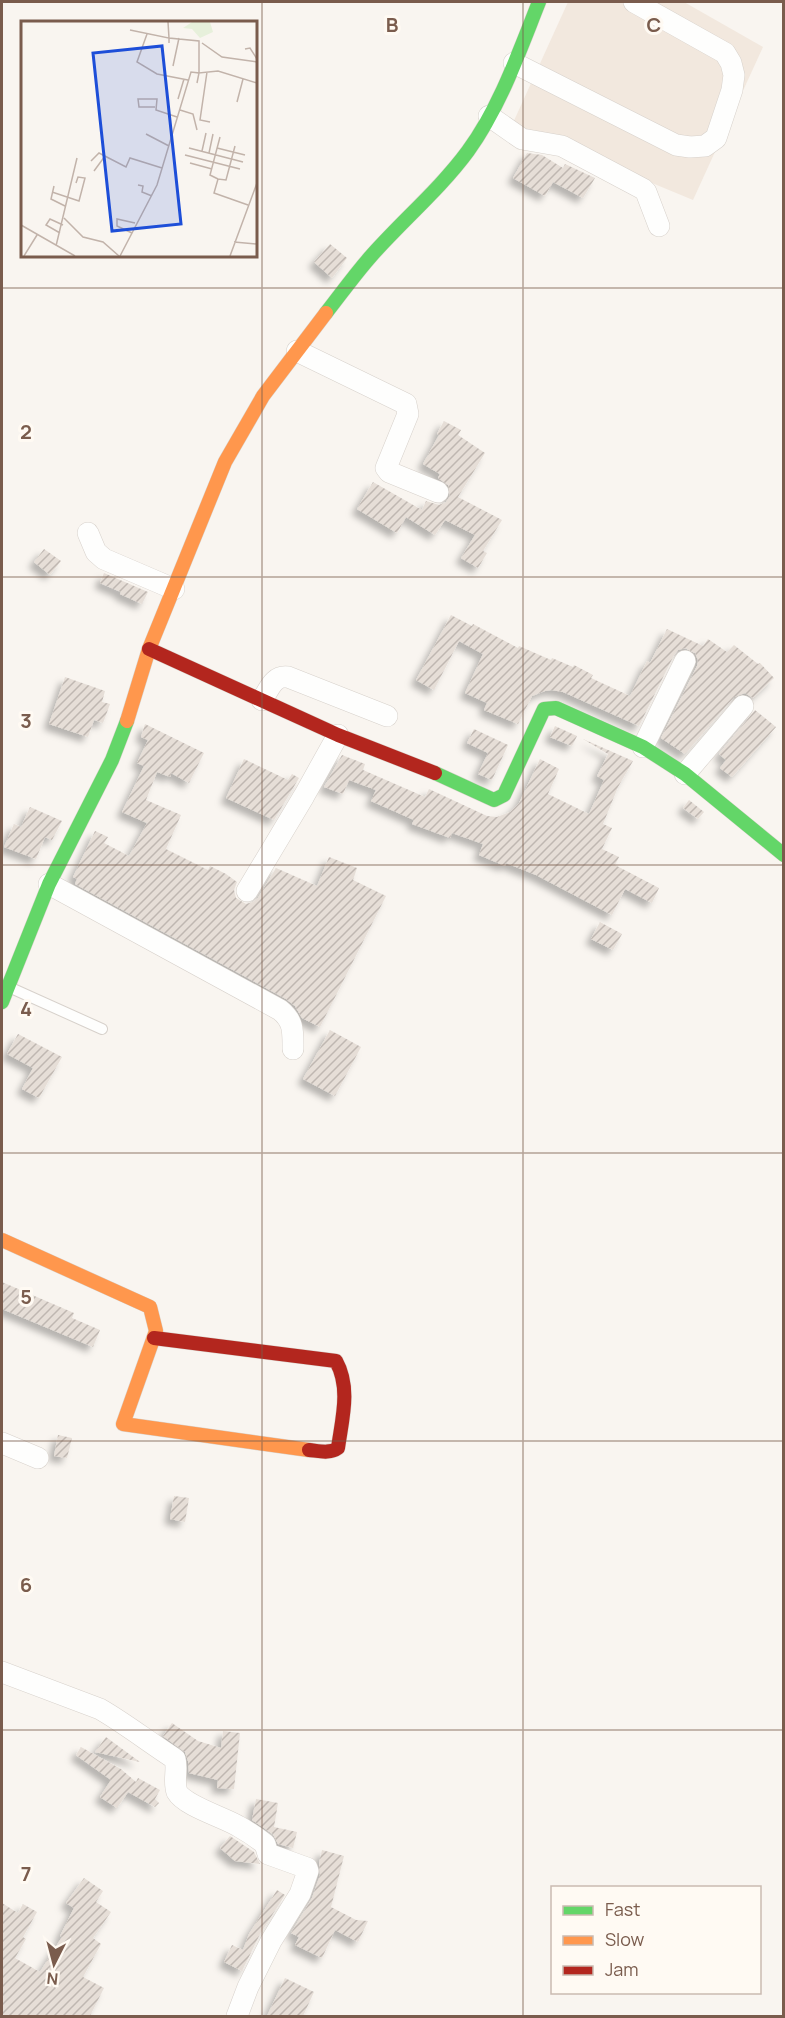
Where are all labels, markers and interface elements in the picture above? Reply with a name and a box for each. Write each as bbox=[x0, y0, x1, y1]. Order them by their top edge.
text: B bbox=[386, 11, 399, 38]
text: C bbox=[647, 11, 661, 38]
inset map bbox=[21, 21, 256, 256]
text: 2 bbox=[20, 418, 32, 445]
text: 3 bbox=[20, 707, 32, 734]
text: 4 bbox=[20, 995, 32, 1022]
text: 5 bbox=[20, 1283, 32, 1310]
text: 6 bbox=[20, 1571, 32, 1598]
text: 7 bbox=[21, 1860, 31, 1887]
legend bbox=[551, 1886, 761, 1994]
text: Fast bbox=[605, 1897, 640, 1921]
text: Slow bbox=[605, 1927, 645, 1951]
north arrow bbox=[24, 1934, 84, 1994]
text: Jam bbox=[605, 1957, 639, 1981]
text: N bbox=[46, 1967, 59, 1990]

